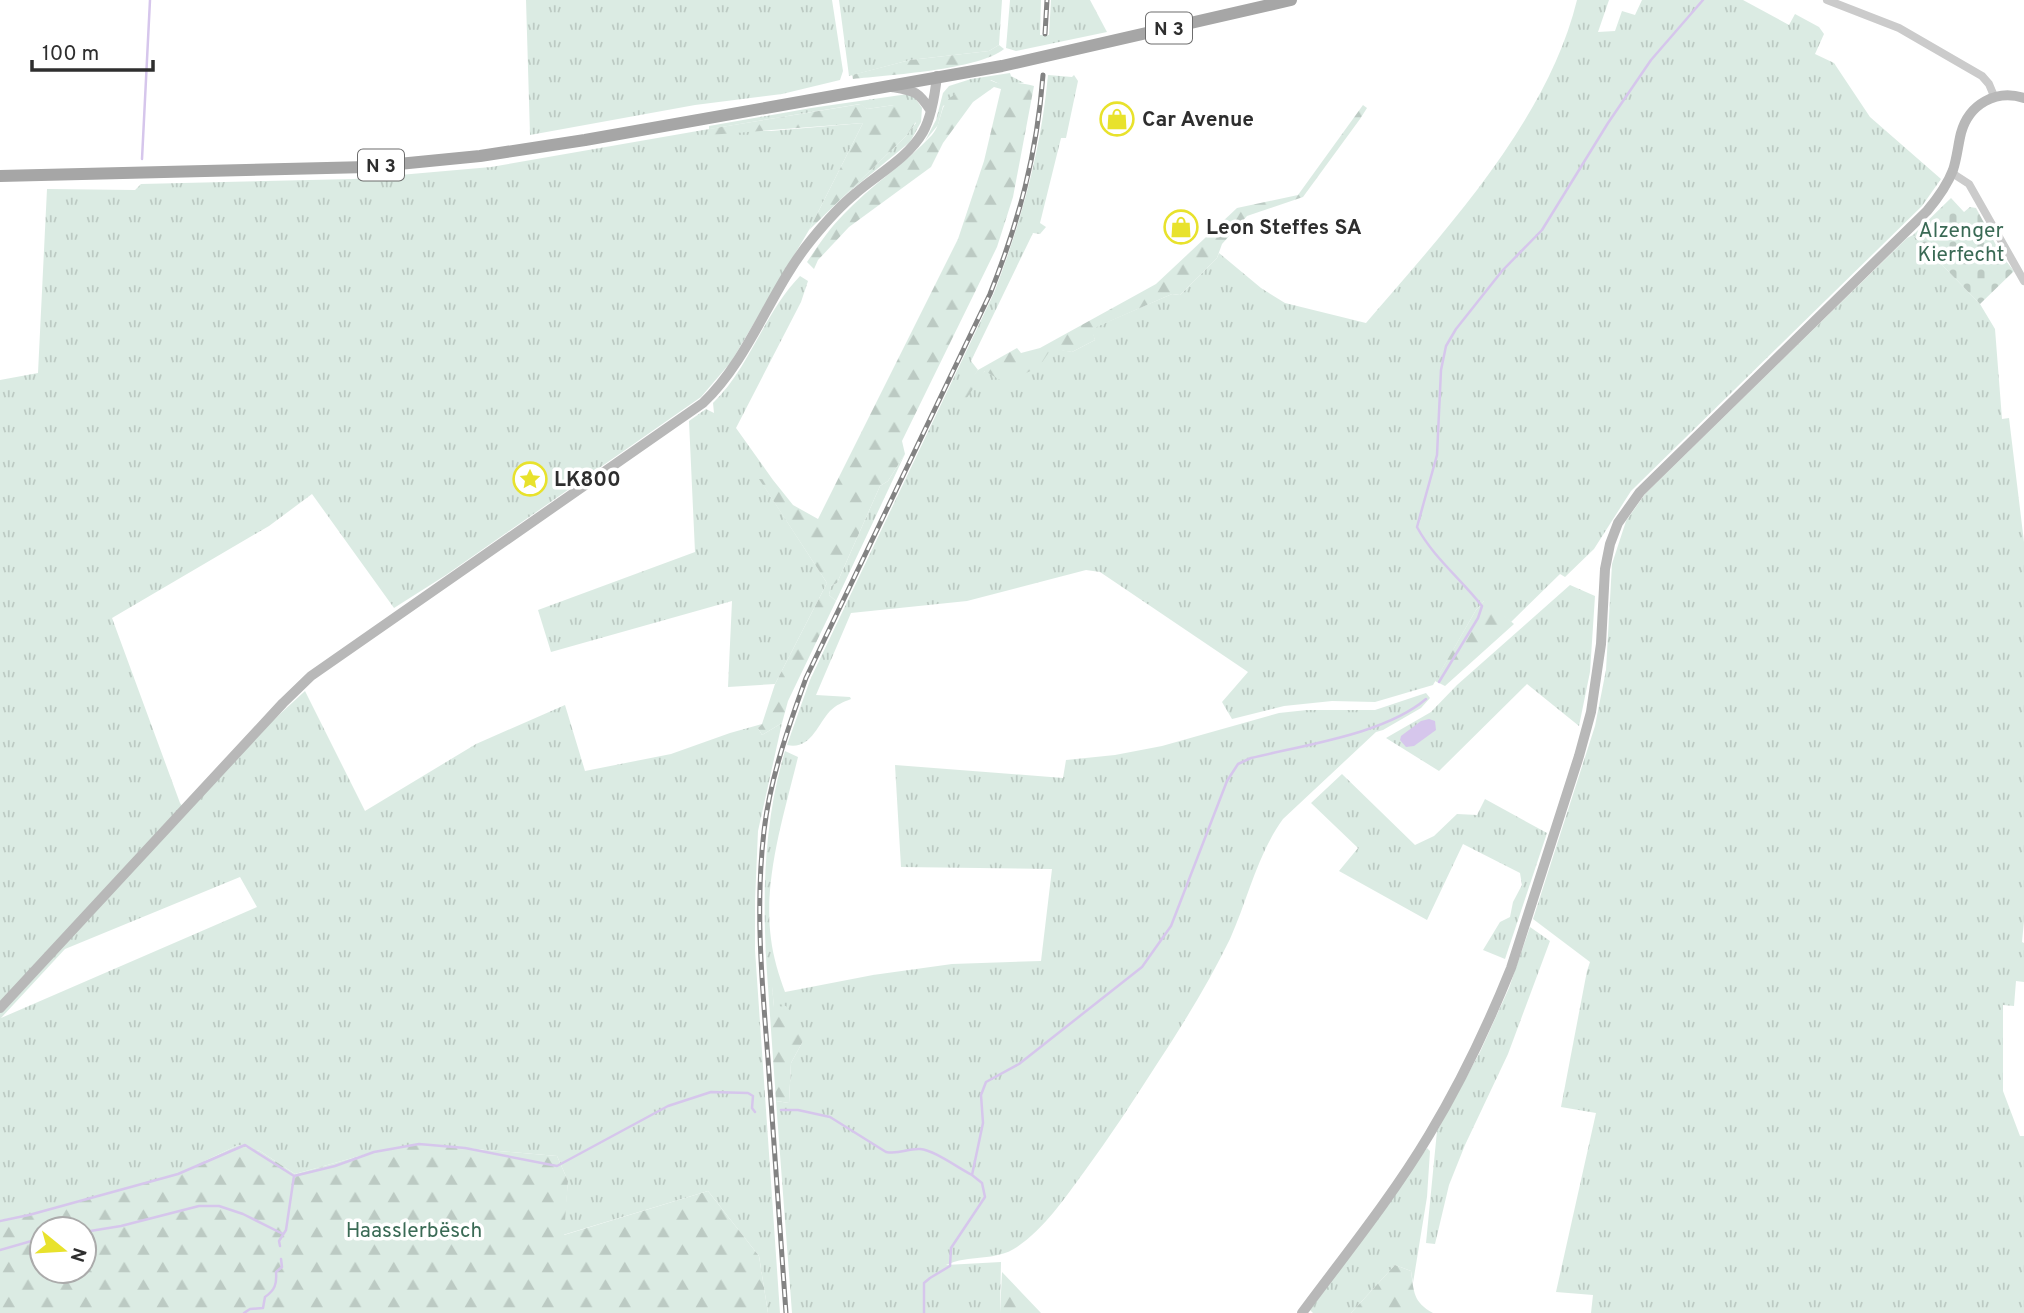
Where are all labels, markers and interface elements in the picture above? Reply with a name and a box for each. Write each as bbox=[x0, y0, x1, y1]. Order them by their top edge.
road number: N 3 bbox=[1146, 12, 1192, 44]
scale bar bbox=[32, 28, 152, 72]
text: 100 m bbox=[42, 41, 99, 68]
shop icon: Car Avenue bbox=[1098, 100, 1136, 138]
place label: Car Avenue bbox=[1142, 107, 1254, 134]
road number: N 3 bbox=[358, 150, 404, 181]
shop icon: Leon Steffes SA bbox=[1162, 208, 1200, 246]
place label: Leon Steffes SA bbox=[1206, 215, 1362, 242]
park label: Alzenger Kierfecht bbox=[1917, 218, 2005, 269]
place icon: LK800 bbox=[511, 460, 549, 498]
place label: LK800 bbox=[554, 467, 621, 494]
north arrow bbox=[28, 1215, 98, 1285]
park label: Haasslerbësch bbox=[346, 1218, 482, 1245]
text: N bbox=[64, 1244, 91, 1265]

